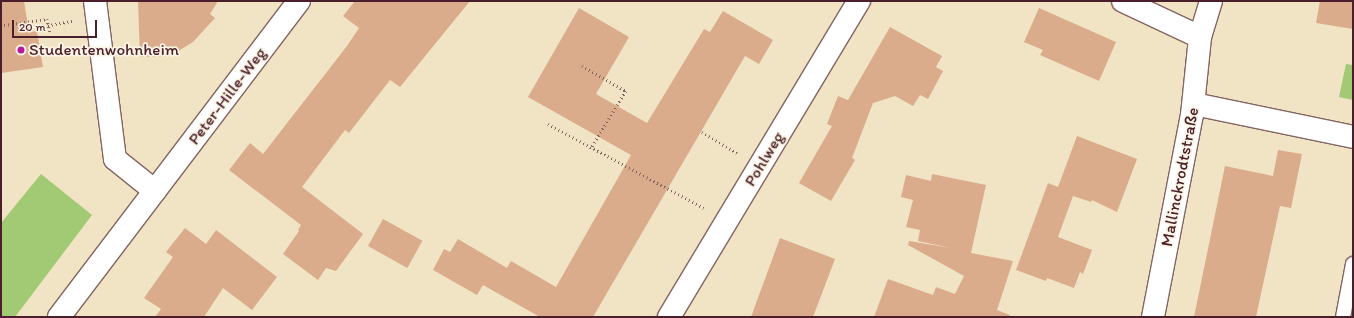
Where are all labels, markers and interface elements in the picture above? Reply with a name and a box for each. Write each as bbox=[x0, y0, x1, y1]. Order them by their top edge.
scale bar bbox=[14, 12, 99, 38]
text: 20 m bbox=[19, 20, 46, 34]
place label: Studentenwohnheim bbox=[29, 40, 179, 60]
street label: Peter-Hille-Weg bbox=[184, 43, 270, 149]
marker: Studentenwohnheim bbox=[16, 45, 26, 55]
street label: Mallinckrodtstraße bbox=[1156, 106, 1204, 248]
street label: Pohlweg bbox=[740, 128, 788, 190]

